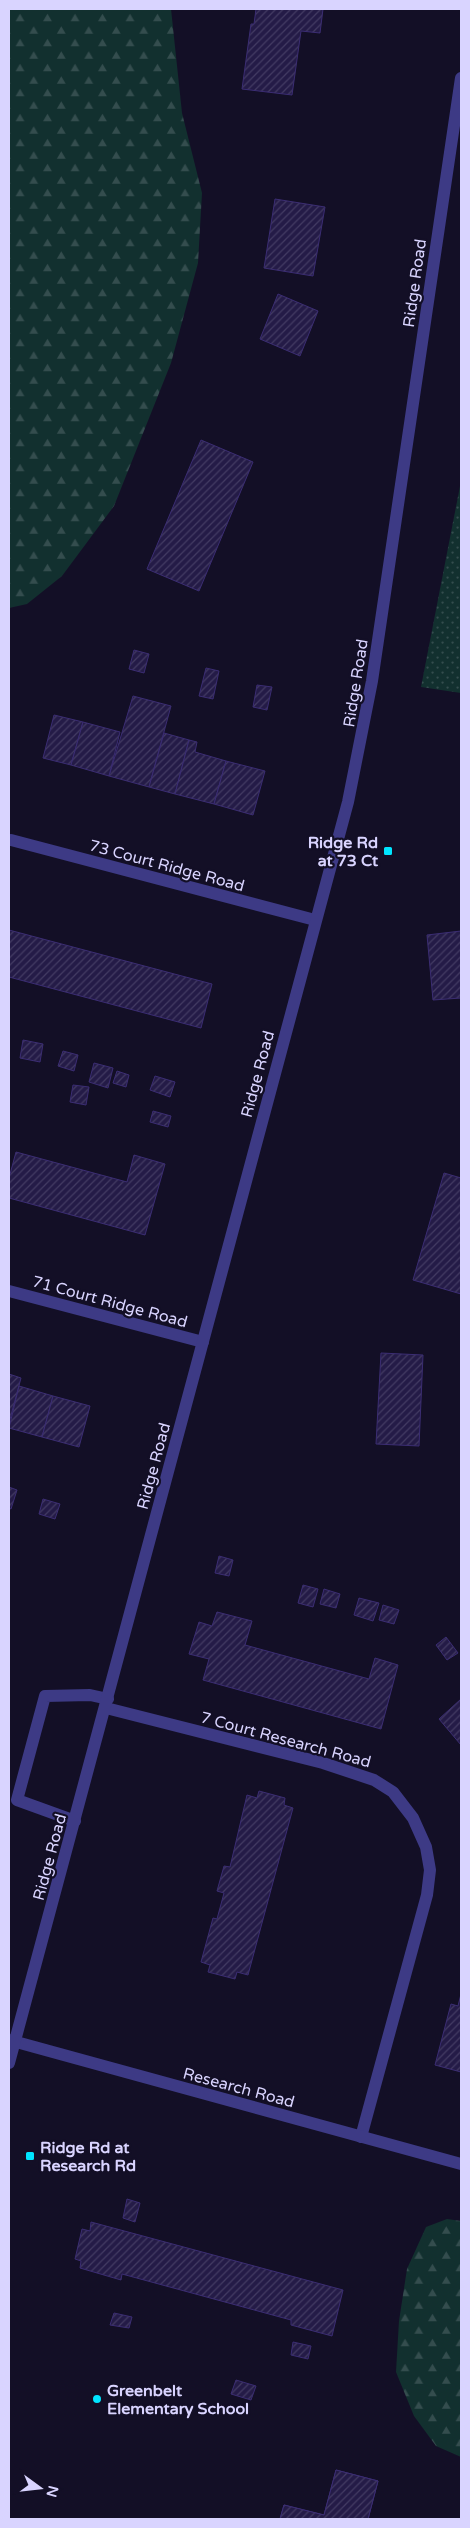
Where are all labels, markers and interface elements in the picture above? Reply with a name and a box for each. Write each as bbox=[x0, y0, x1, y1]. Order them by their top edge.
street label: Ridge Road bbox=[399, 238, 431, 329]
street label: Ridge Road bbox=[339, 638, 373, 729]
place label: Ridge Rd at 73 Ct bbox=[308, 833, 379, 871]
street label: 73 Court Ridge Road bbox=[87, 836, 247, 896]
marker: Ridge Rd at 73 Ct bbox=[382, 845, 394, 857]
street label: Ridge Road bbox=[237, 1029, 279, 1120]
street label: 71 Court Ridge Road bbox=[30, 1272, 190, 1332]
street label: Ridge Road bbox=[133, 1421, 175, 1512]
street label: 7 Court Research Road bbox=[198, 1708, 373, 1772]
street label: Ridge Road bbox=[29, 1812, 71, 1903]
street label: Research Road bbox=[181, 2063, 297, 2112]
place label: Ridge Rd at Research Rd bbox=[40, 2138, 136, 2176]
marker: Ridge Rd at Research Rd bbox=[24, 2150, 36, 2162]
place label: Greenbelt Elementary School bbox=[107, 2381, 249, 2419]
marker: Greenbelt Elementary School bbox=[91, 2393, 103, 2405]
north arrow bbox=[15, 2463, 65, 2513]
text: N bbox=[42, 2484, 62, 2499]

